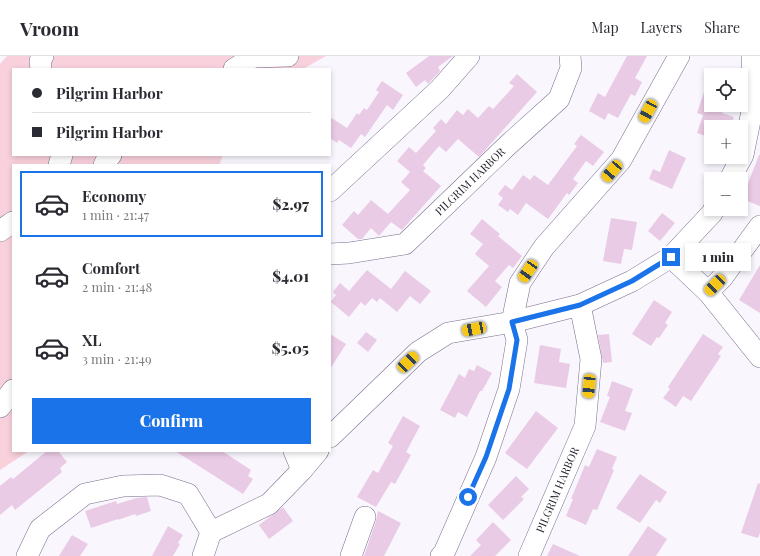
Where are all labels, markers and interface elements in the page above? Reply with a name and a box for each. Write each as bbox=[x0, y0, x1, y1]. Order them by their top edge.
text: Vroom bbox=[20, 15, 79, 41]
text: Map bbox=[591, 18, 619, 37]
text: Layers bbox=[641, 18, 682, 37]
text: Share bbox=[704, 18, 740, 37]
map controls bbox=[704, 68, 748, 216]
button: locate bbox=[704, 68, 748, 112]
text: Pilgrim Harbor bbox=[56, 83, 163, 103]
car bbox=[637, 98, 659, 124]
button: + bbox=[704, 120, 748, 164]
text: Pilgrim Harbor bbox=[56, 122, 163, 142]
street label: PILGRIM HARBOR bbox=[431, 143, 509, 218]
car bbox=[600, 158, 624, 184]
button: − bbox=[704, 172, 748, 216]
icon: car bbox=[34, 186, 70, 222]
text: Economy bbox=[82, 186, 146, 206]
text: $2.97 bbox=[272, 194, 309, 214]
text: 1 min · 21:47 bbox=[82, 206, 149, 223]
callout: 1 min bbox=[685, 243, 751, 271]
route end bbox=[662, 248, 680, 266]
text: 1 min bbox=[702, 248, 734, 265]
icon: car bbox=[34, 258, 70, 294]
text: Comfort bbox=[82, 258, 140, 278]
car bbox=[516, 258, 540, 284]
text: $4.01 bbox=[272, 266, 309, 286]
car bbox=[702, 272, 728, 298]
text: 2 min · 21:48 bbox=[82, 278, 152, 295]
car bbox=[461, 321, 487, 337]
icon: car bbox=[34, 330, 70, 366]
text: XL bbox=[82, 330, 102, 350]
text: $5.05 bbox=[272, 338, 309, 358]
car bbox=[395, 349, 421, 375]
text: 3 min · 21:49 bbox=[82, 350, 152, 367]
car bbox=[582, 374, 596, 398]
button: Confirm bbox=[32, 398, 311, 444]
street label: PILGRIM HARBOR bbox=[532, 444, 582, 535]
route start bbox=[459, 488, 477, 506]

